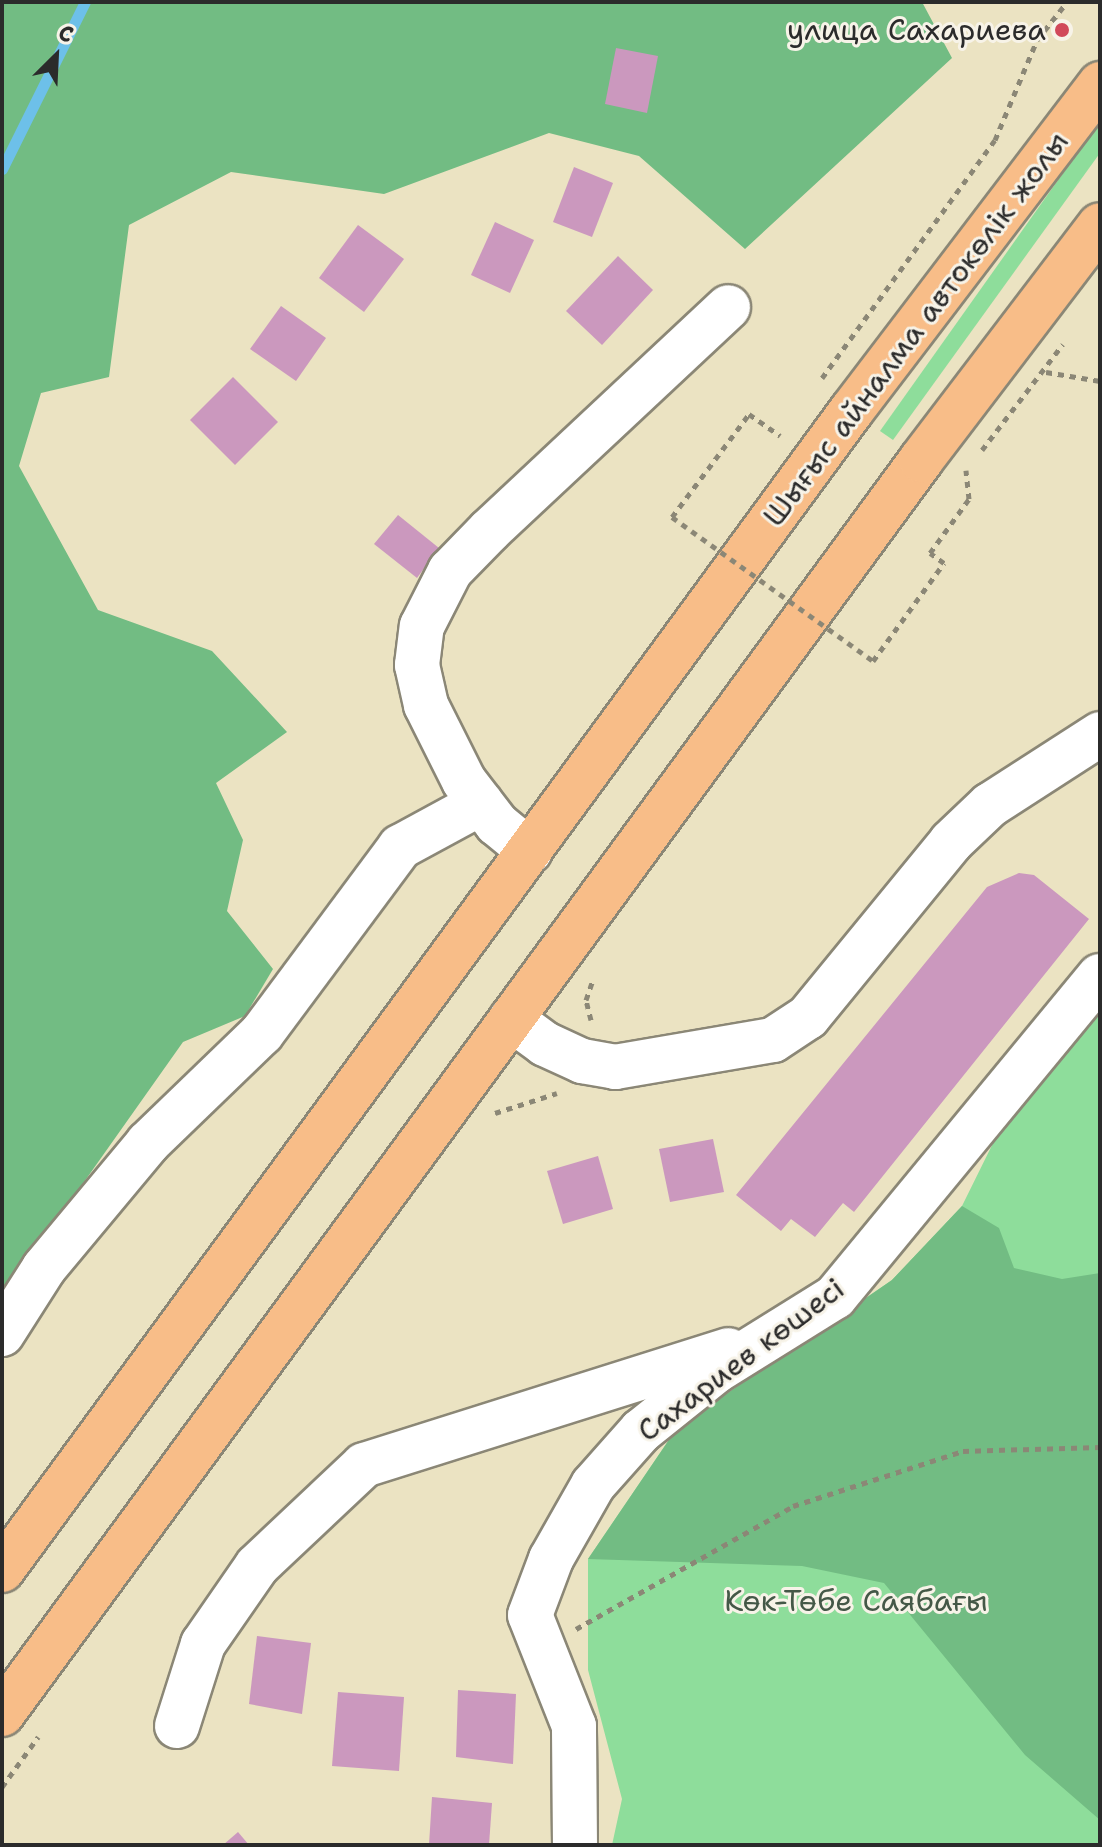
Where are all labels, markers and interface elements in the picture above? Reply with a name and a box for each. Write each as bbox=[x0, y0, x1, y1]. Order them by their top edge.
place label: улица Сахариева bbox=[787, 12, 1046, 48]
north arrow bbox=[16, 16, 96, 96]
text: С bbox=[54, 18, 78, 50]
marker: улица Сахариева bbox=[1053, 21, 1071, 39]
street label: Шығыс айналма автокөлік жолы bbox=[756, 125, 1076, 533]
street label: Сахариев көшесі bbox=[631, 1271, 851, 1449]
park label: Көк-Төбе Саябағы bbox=[724, 1583, 988, 1619]

